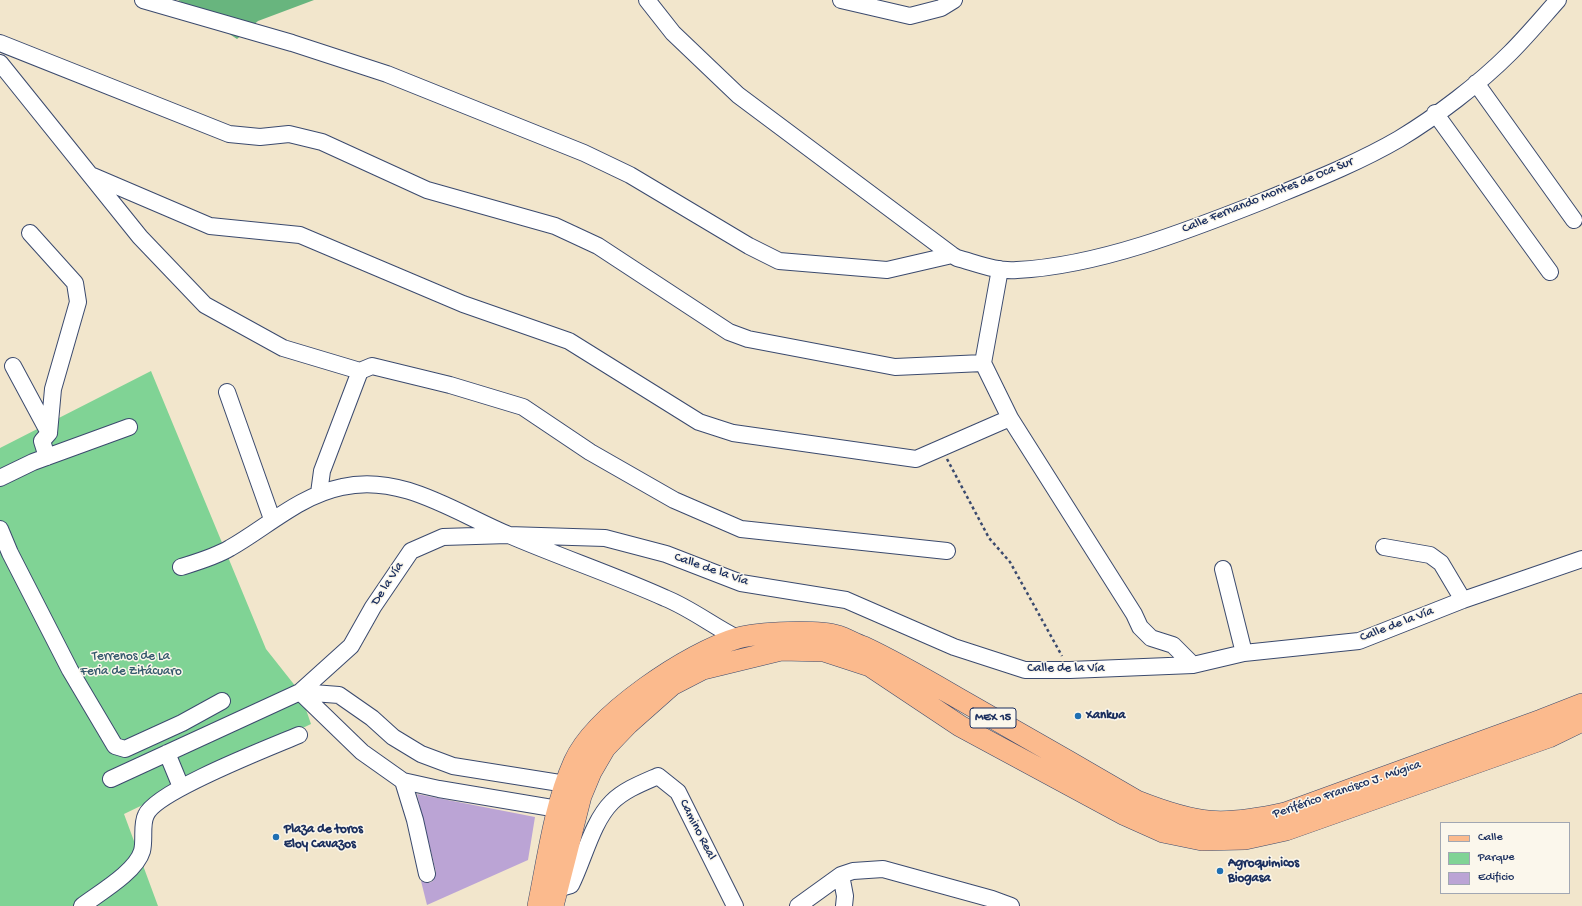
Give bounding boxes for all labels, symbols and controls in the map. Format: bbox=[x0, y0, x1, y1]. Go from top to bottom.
street label: Calle Fernando Montes de Oca Sur bbox=[1180, 154, 1356, 238]
street label: Calle de la Vía bbox=[672, 550, 750, 590]
street label: De la Vía bbox=[368, 559, 408, 609]
street label: Calle de la Vía bbox=[1358, 604, 1436, 646]
park label: Terrenos de La Feria de Zitácuaro bbox=[80, 649, 182, 680]
street label: Calle de la Vía bbox=[1027, 661, 1105, 677]
road number: MEX 15 bbox=[970, 708, 1016, 728]
place label: Xankua bbox=[1086, 708, 1125, 724]
marker: Xankua bbox=[1073, 711, 1083, 721]
street label: Periférico Francisco J. Múgica bbox=[1271, 757, 1423, 823]
street label: Camino Real bbox=[675, 797, 719, 863]
place label: Plaza de toros Eloy Cavazos bbox=[284, 822, 363, 853]
legend bbox=[1440, 822, 1570, 894]
text: Calle bbox=[1478, 831, 1503, 845]
marker: Plaza de toros Eloy Cavazos bbox=[271, 832, 281, 842]
text: Parque bbox=[1478, 851, 1515, 865]
place label: Agroquimicos Biogasa bbox=[1228, 856, 1299, 887]
marker: Agroquimicos Biogasa bbox=[1215, 866, 1225, 876]
text: Edificio bbox=[1478, 871, 1514, 885]

